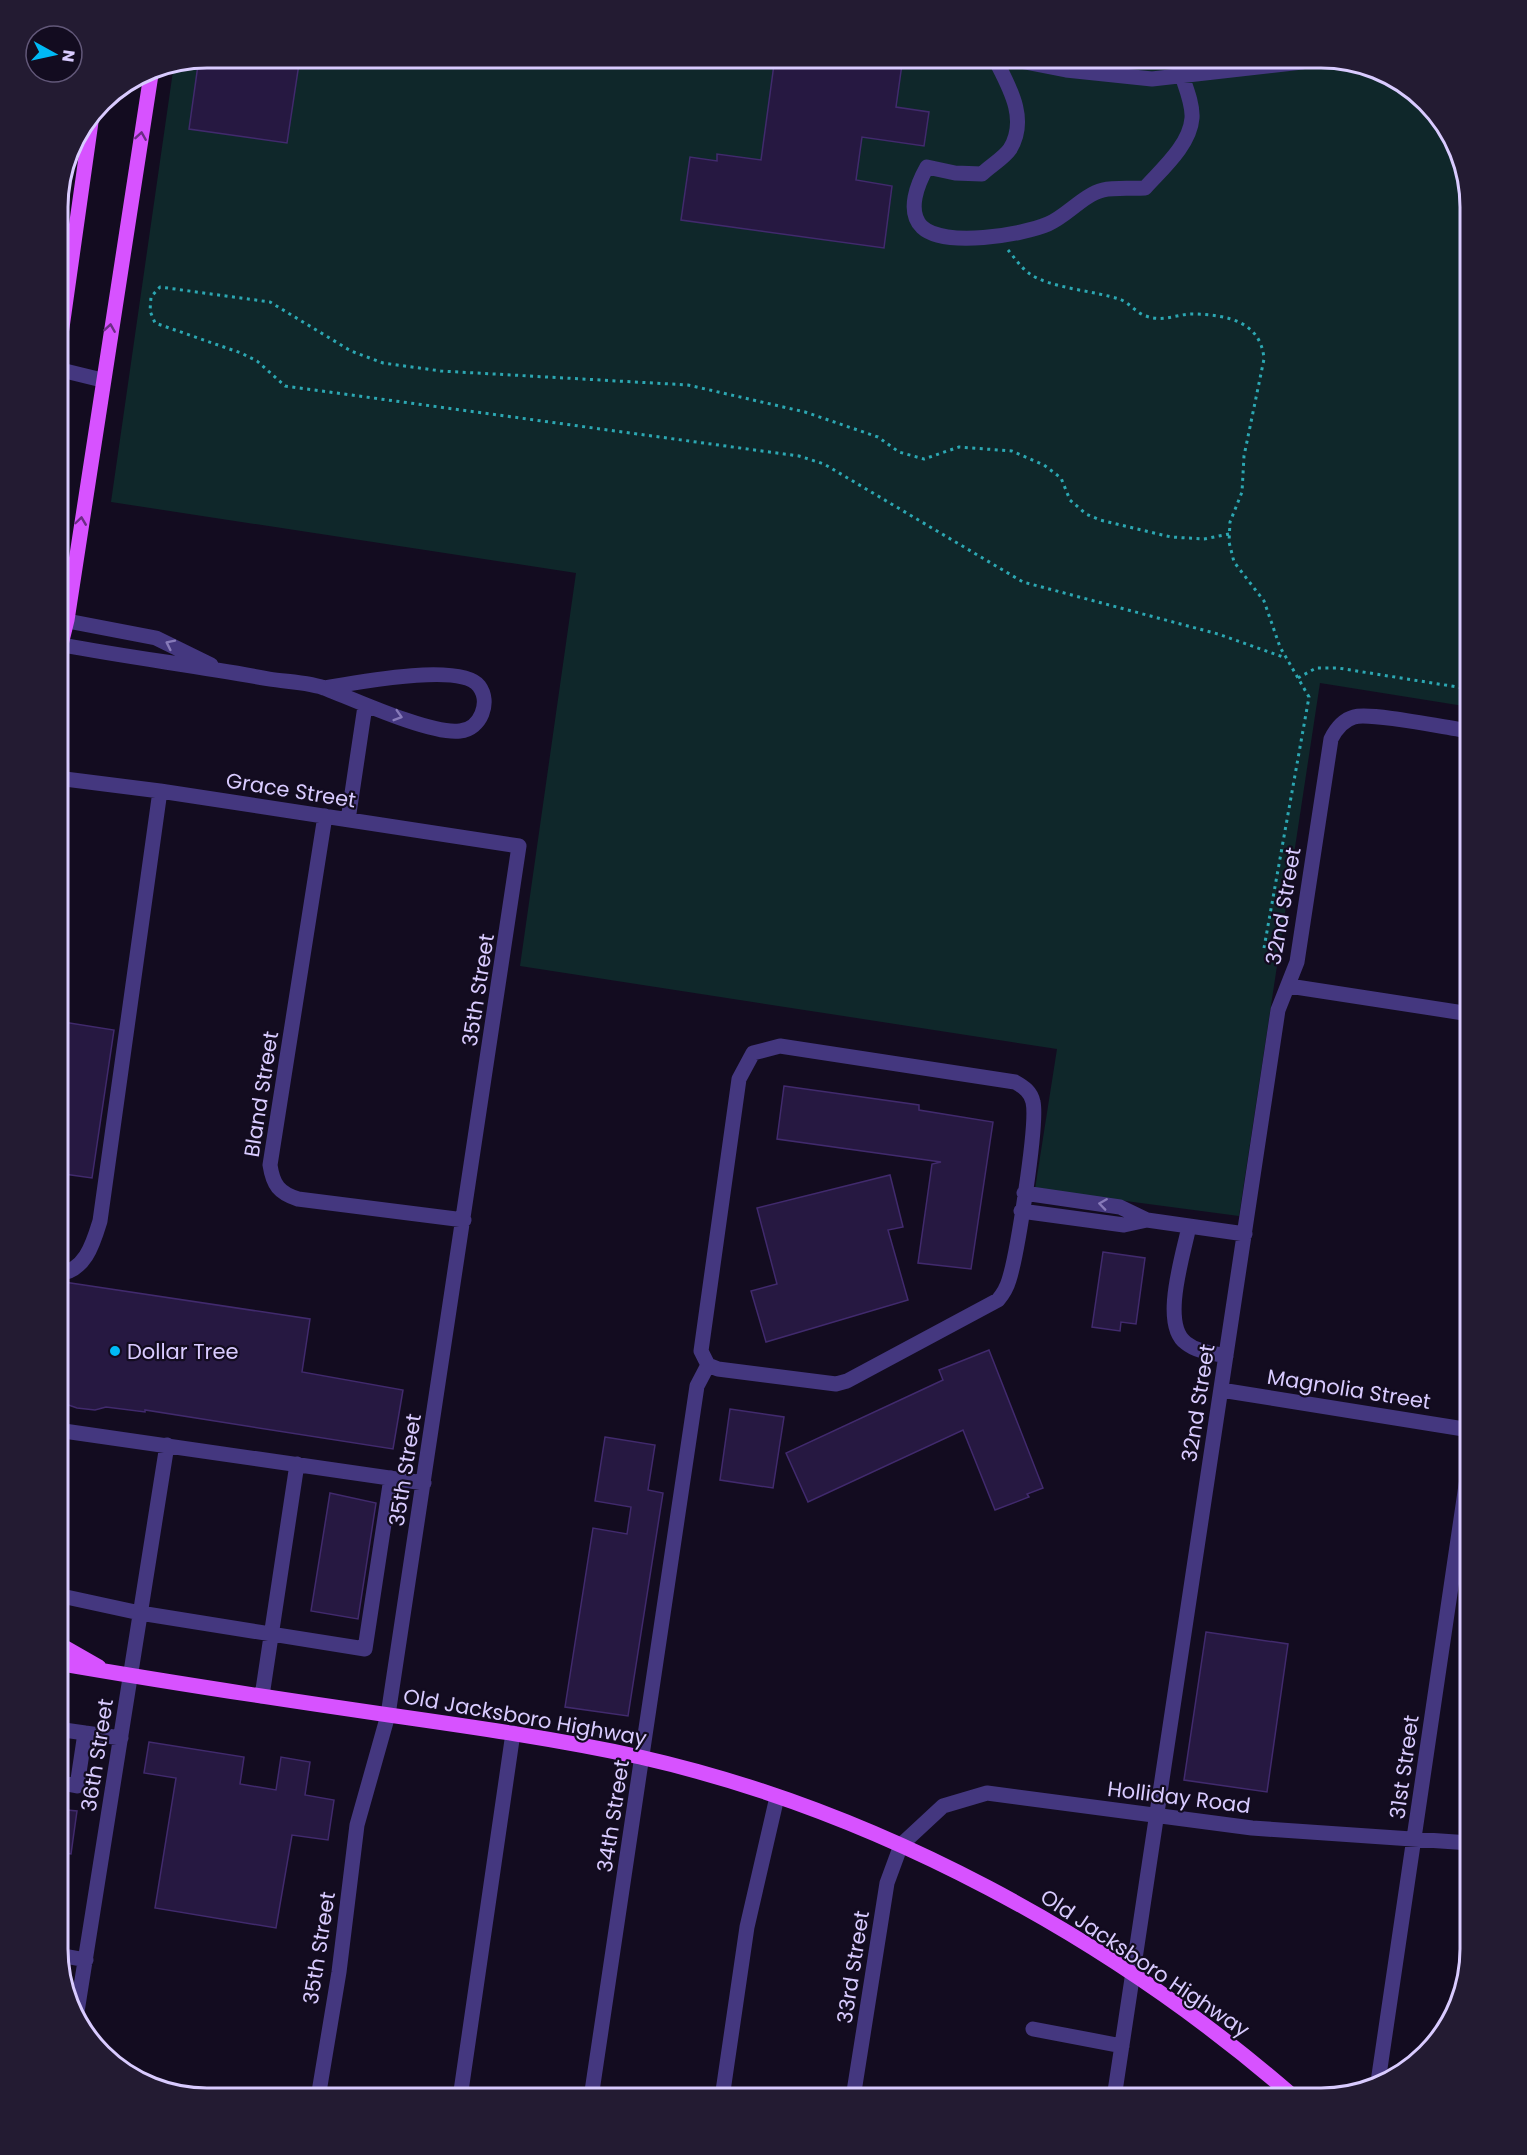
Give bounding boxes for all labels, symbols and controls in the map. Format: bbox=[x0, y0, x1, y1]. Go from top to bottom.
north arrow bbox=[24, 24, 84, 84]
text: N bbox=[56, 48, 81, 64]
one-way arrow bbox=[134, 131, 147, 141]
one-way arrow bbox=[103, 324, 116, 334]
one-way arrow bbox=[75, 516, 87, 526]
one-way arrow bbox=[165, 640, 176, 652]
one-way arrow bbox=[392, 709, 403, 721]
street label: Grace Street bbox=[224, 765, 358, 815]
street label: 32nd Street bbox=[1258, 845, 1308, 967]
street label: 35th Street bbox=[455, 932, 501, 1048]
street label: Bland Street bbox=[237, 1029, 285, 1159]
one-way arrow bbox=[1099, 1199, 1108, 1211]
place label: Dollar Tree bbox=[127, 1337, 239, 1366]
street label: 32nd Street bbox=[1174, 1342, 1222, 1464]
marker: Dollar Tree bbox=[108, 1344, 122, 1358]
street label: Magnolia Street bbox=[1265, 1362, 1433, 1416]
street label: 35th Street bbox=[382, 1412, 428, 1528]
street label: Old Jacksboro Highway bbox=[401, 1681, 649, 1753]
street label: 36th Street bbox=[74, 1696, 120, 1814]
street label: 31st Street bbox=[1382, 1713, 1426, 1821]
street label: 34th Street bbox=[590, 1758, 636, 1874]
street label: Holliday Road bbox=[1106, 1774, 1252, 1820]
street label: Old Jacksboro Highway bbox=[1035, 1882, 1255, 2044]
street label: 35th Street bbox=[296, 1890, 342, 2006]
street label: 33rd Street bbox=[830, 1908, 876, 2026]

